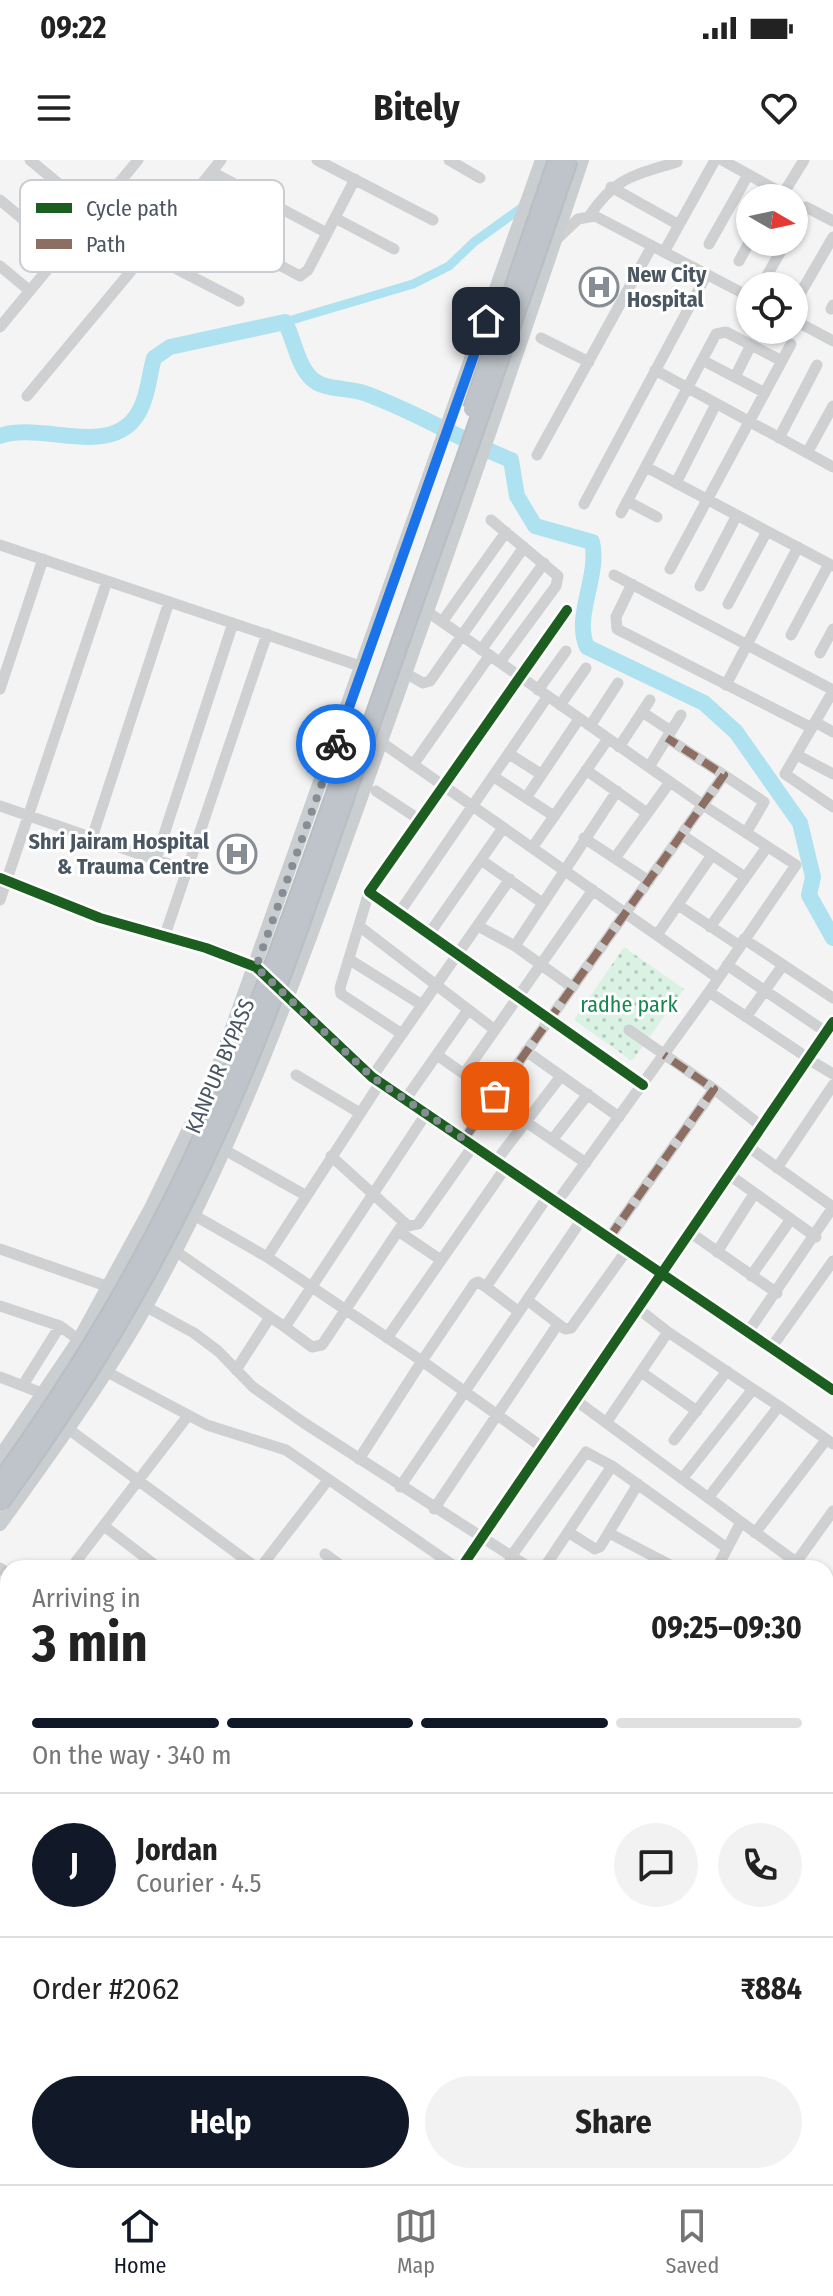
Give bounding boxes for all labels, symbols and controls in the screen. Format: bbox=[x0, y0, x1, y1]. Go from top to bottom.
text: 09:22 bbox=[40, 10, 106, 46]
icon: menu bbox=[32, 86, 76, 130]
text: Bitely bbox=[373, 86, 460, 130]
icon: heart bbox=[757, 86, 801, 130]
legend bbox=[20, 180, 284, 272]
north arrow bbox=[736, 184, 808, 256]
map controls bbox=[736, 184, 808, 344]
text: Cycle path bbox=[86, 195, 178, 222]
text: Path bbox=[86, 231, 126, 258]
place label: New City Hospital bbox=[627, 261, 707, 313]
hospital icon: New City Hospital bbox=[578, 266, 620, 308]
button: locate bbox=[736, 272, 808, 344]
pin bbox=[452, 287, 520, 355]
icon: home bbox=[464, 299, 508, 343]
courier bbox=[296, 704, 376, 784]
icon: bike bbox=[314, 722, 358, 766]
place label: Shri Jairam Hospital & Trauma Centre bbox=[28, 828, 210, 880]
hospital icon: Shri Jairam Hospital & Trauma Centre bbox=[216, 833, 258, 875]
park label: radhe park bbox=[580, 991, 678, 1018]
street label: KANPUR BYPASS bbox=[179, 994, 261, 1138]
pin bbox=[461, 1062, 529, 1130]
icon: bag bbox=[473, 1074, 517, 1118]
text: Arriving in bbox=[32, 1583, 141, 1614]
text: 09:25–09:30 bbox=[651, 1610, 802, 1646]
text: 3 min bbox=[32, 1612, 148, 1675]
text: On the way · 340 m bbox=[32, 1740, 232, 1771]
button: chat bbox=[614, 1823, 698, 1907]
button: phone bbox=[718, 1823, 802, 1907]
text: Jordan bbox=[136, 1832, 218, 1868]
text: J bbox=[70, 1847, 78, 1883]
text: Courier · 4.5 bbox=[136, 1868, 262, 1899]
text: Order #2062 bbox=[32, 1971, 180, 2007]
text: ₹884 bbox=[741, 1971, 802, 2007]
button: Help bbox=[32, 2076, 409, 2168]
button: Share bbox=[425, 2076, 802, 2168]
tab: Home bbox=[114, 2204, 166, 2279]
tab: Map bbox=[394, 2204, 438, 2279]
tab: Saved bbox=[665, 2204, 719, 2279]

